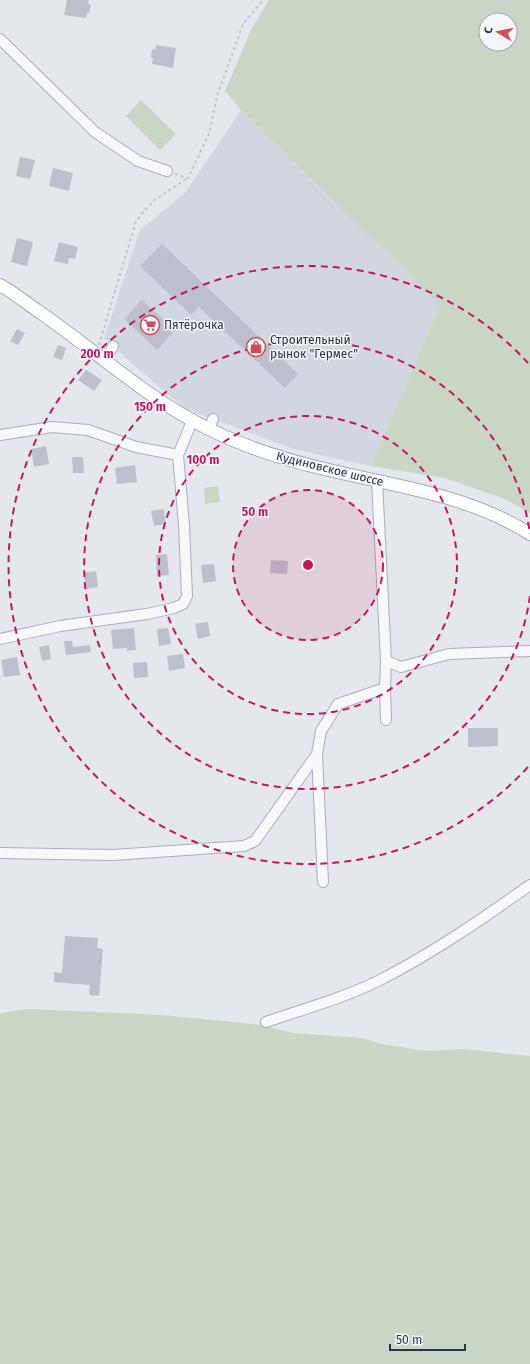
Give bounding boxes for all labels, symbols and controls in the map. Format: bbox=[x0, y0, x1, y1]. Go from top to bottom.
north arrow bbox=[478, 12, 518, 52]
text: С bbox=[482, 25, 496, 35]
supermarket icon: Пятёрочка bbox=[139, 314, 161, 336]
place label: Пятёрочка bbox=[164, 318, 224, 332]
place label: Строительный рынок "Гермес" bbox=[270, 333, 358, 361]
shop icon: Строительный рынок "Гермес" bbox=[245, 336, 267, 358]
text: 200 m bbox=[80, 347, 114, 361]
text: 150 m bbox=[134, 400, 166, 414]
street label: Кудиновское шоссе bbox=[275, 449, 385, 489]
text: 100 m bbox=[187, 453, 219, 467]
text: 50 m bbox=[242, 505, 268, 519]
centre of rings bbox=[301, 558, 315, 572]
scale bar bbox=[390, 1326, 465, 1352]
text: 50 m bbox=[396, 1333, 422, 1347]

